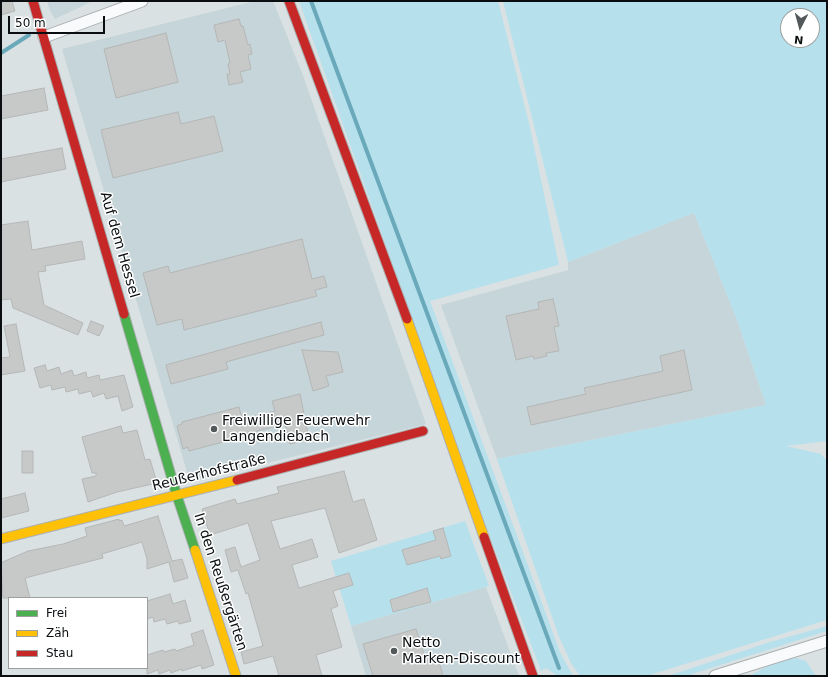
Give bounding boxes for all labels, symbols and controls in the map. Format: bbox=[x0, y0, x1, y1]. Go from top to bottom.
scale bar bbox=[10, 8, 107, 34]
north arrow bbox=[780, 8, 820, 48]
text: 50 m bbox=[15, 16, 46, 30]
text: N bbox=[794, 32, 804, 46]
street label: Auf dem Hessel bbox=[96, 190, 142, 300]
place label: Freiwillige Feuerwehr Langendiebach bbox=[222, 413, 370, 446]
marker: Freiwillige Feuerwehr Langendiebach bbox=[209, 424, 219, 434]
street label: Reußerhofstraße bbox=[150, 451, 268, 495]
street label: In den Reußergärten bbox=[190, 511, 250, 653]
legend bbox=[8, 597, 148, 669]
text: Frei bbox=[46, 606, 67, 620]
text: Zäh bbox=[46, 626, 69, 640]
place label: Netto Marken-Discount bbox=[402, 635, 520, 668]
text: Stau bbox=[46, 646, 73, 660]
marker: Netto Marken-Discount bbox=[389, 646, 399, 656]

